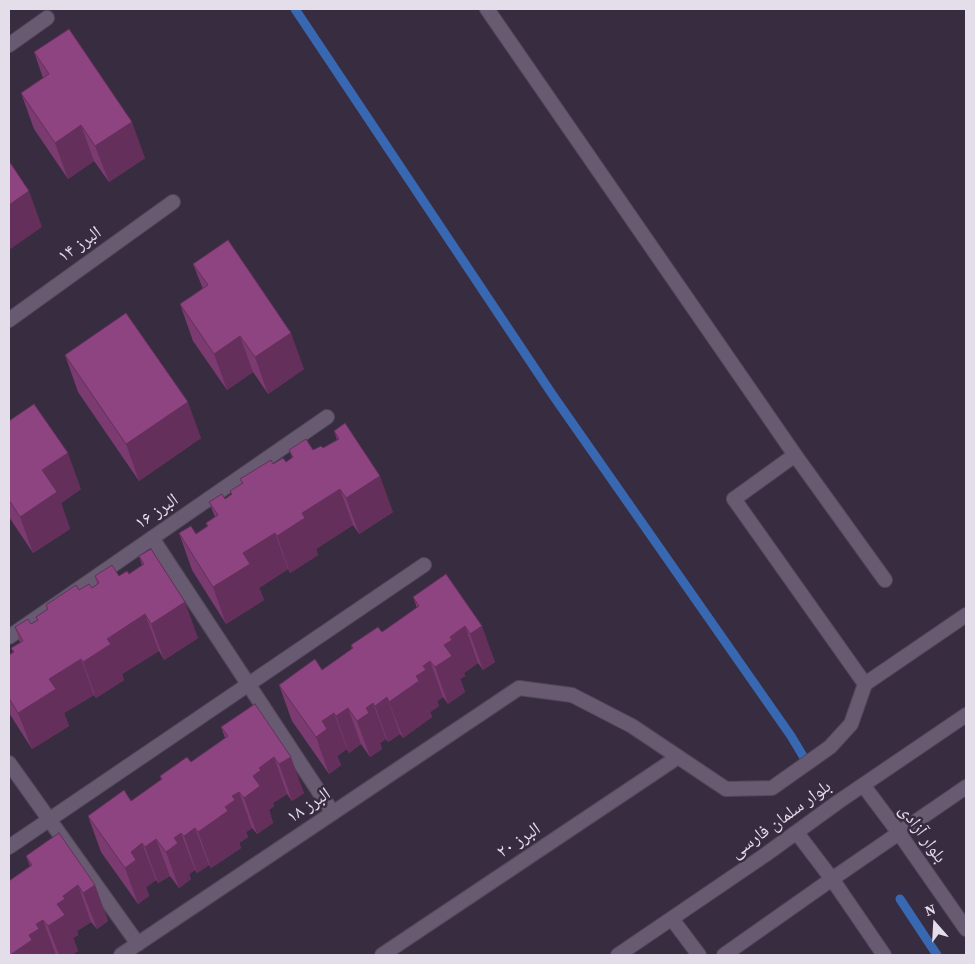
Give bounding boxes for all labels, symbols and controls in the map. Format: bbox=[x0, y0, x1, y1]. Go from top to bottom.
street label: البرز ۱۴ bbox=[54, 222, 106, 268]
street label: البرز ۱۶ bbox=[131, 489, 183, 535]
street label: بلوار سلمان فارسی bbox=[726, 776, 836, 864]
street label: البرز ۱۸ bbox=[283, 784, 335, 828]
street label: بلوار آزادی bbox=[893, 800, 951, 868]
street label: البرز ۲۰ bbox=[493, 819, 545, 863]
north arrow bbox=[910, 899, 960, 949]
text: N bbox=[922, 899, 938, 921]

